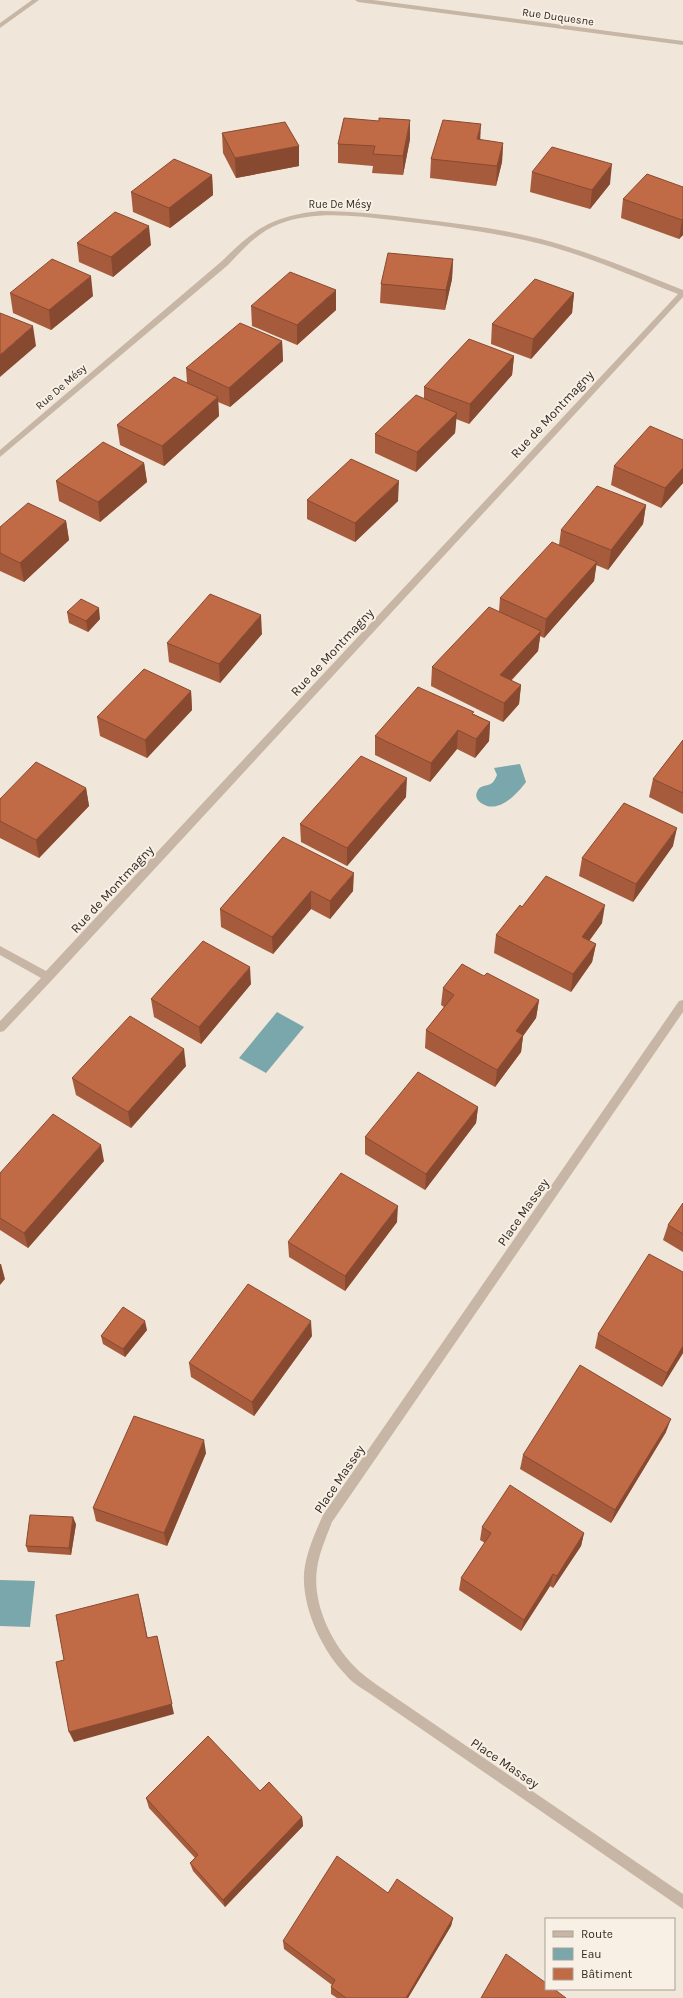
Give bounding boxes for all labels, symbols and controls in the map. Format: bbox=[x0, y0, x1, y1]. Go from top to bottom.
street label: Rue Duquesne bbox=[521, 6, 595, 29]
street label: Rue De Mésy bbox=[309, 198, 371, 211]
street label: Rue De Mésy bbox=[33, 361, 89, 413]
street label: Rue de Montmagny bbox=[507, 367, 597, 461]
street label: Rue de Montmagny bbox=[287, 605, 377, 699]
street label: Rue de Montmagny bbox=[67, 842, 157, 936]
street label: Place Massey bbox=[494, 1175, 552, 1249]
street label: Place Massey bbox=[311, 1442, 367, 1516]
street label: Place Massey bbox=[468, 1735, 542, 1791]
legend bbox=[545, 1918, 675, 1990]
text: Route bbox=[581, 1927, 613, 1941]
text: Eau bbox=[581, 1947, 602, 1961]
text: Bâtiment bbox=[581, 1967, 633, 1981]

